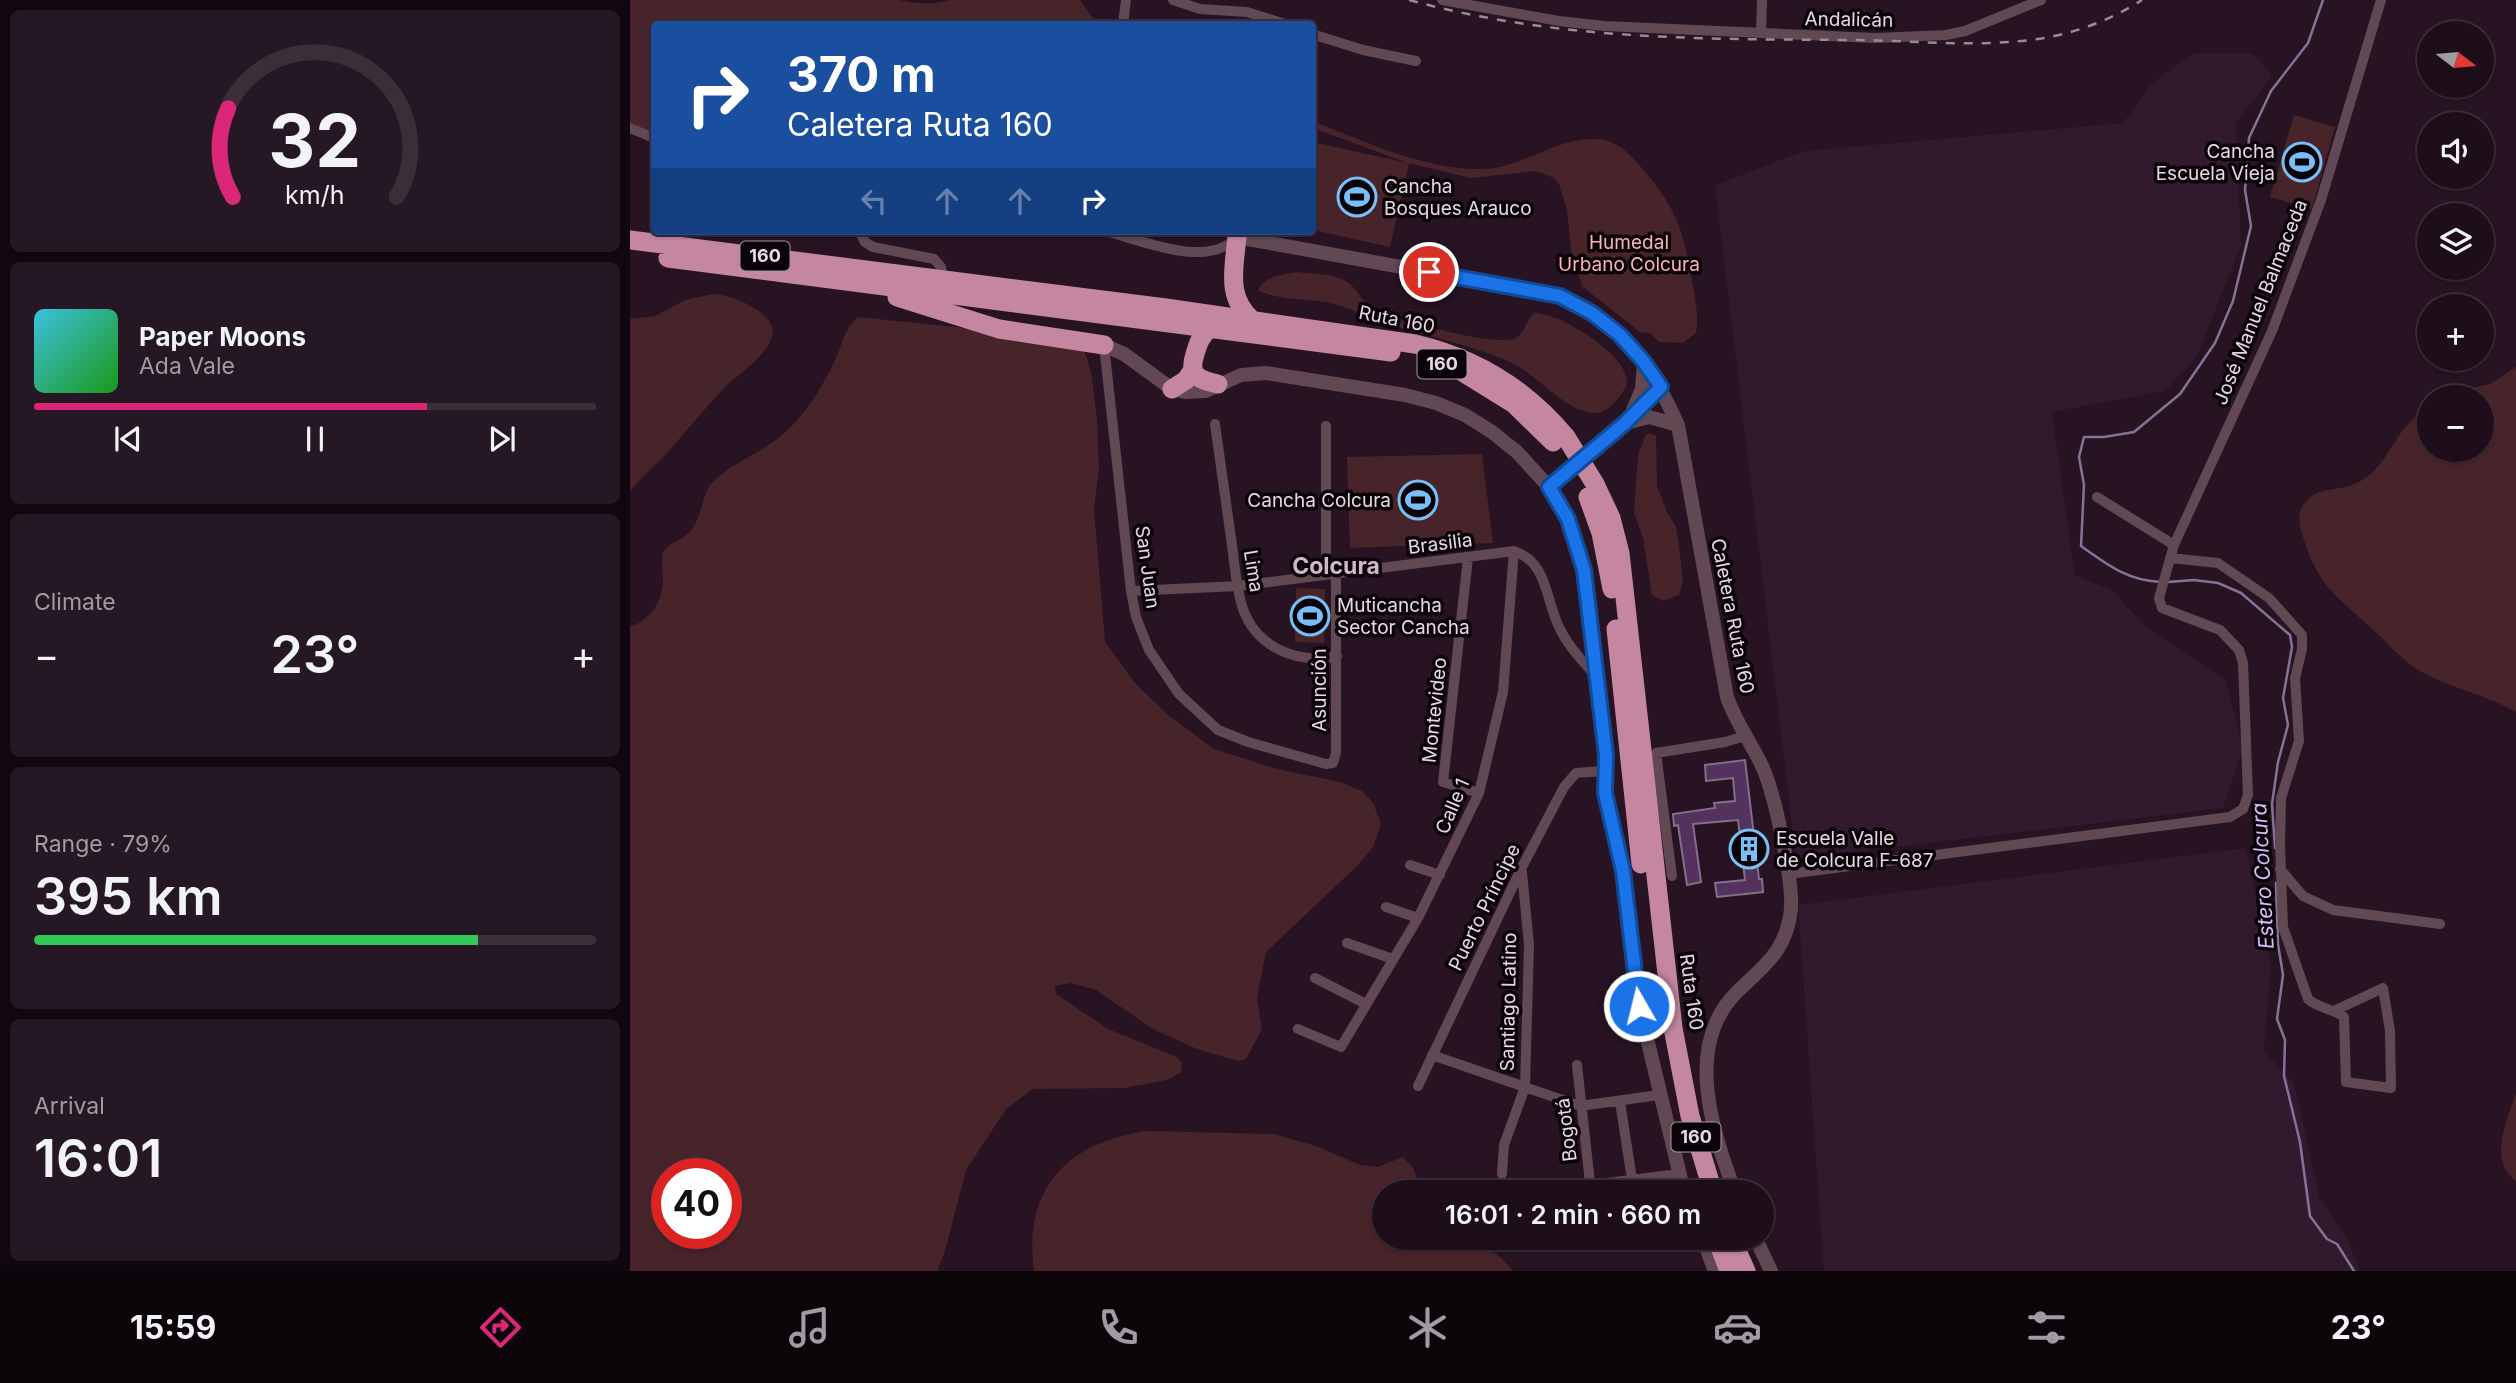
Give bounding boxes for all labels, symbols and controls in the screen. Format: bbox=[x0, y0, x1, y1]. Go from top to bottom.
street label: Andalicán bbox=[1804, 7, 1894, 32]
north arrow bbox=[2417, 21, 2494, 98]
map controls bbox=[2417, 21, 2494, 462]
text: 370 m bbox=[787, 45, 936, 104]
icon: right bbox=[672, 49, 763, 140]
text: 32 bbox=[269, 96, 361, 185]
text: Caletera Ruta 160 bbox=[787, 105, 1053, 144]
button: sound bbox=[2417, 112, 2494, 189]
place label: Cancha Escuela Vieja bbox=[2156, 140, 2275, 185]
sports icon: Cancha Escuela Vieja bbox=[2281, 141, 2323, 183]
place label: Cancha Bosques Arauco bbox=[1384, 175, 1532, 220]
sports icon: Cancha Bosques Arauco bbox=[1336, 176, 1378, 218]
text: km/h bbox=[285, 180, 345, 210]
icon: left bbox=[855, 182, 893, 220]
icon: ahead bbox=[928, 182, 966, 220]
icon: ahead bbox=[1001, 182, 1039, 220]
icon: right bbox=[1074, 182, 1112, 220]
street label: José Manuel Balmaceda bbox=[2209, 196, 2312, 408]
button: layers bbox=[2417, 203, 2494, 280]
park label: Humedal Urbano Colcura bbox=[1558, 231, 1700, 276]
road number: 160 bbox=[740, 242, 790, 270]
pin bbox=[1399, 242, 1459, 302]
icon: arrive bbox=[1410, 253, 1448, 291]
button: + bbox=[2417, 294, 2494, 371]
street label: Ruta 160 bbox=[1357, 301, 1437, 338]
text: Paper Moons bbox=[139, 321, 306, 352]
road number: 160 bbox=[1418, 350, 1466, 378]
text: Ada Vale bbox=[139, 352, 235, 380]
button: − bbox=[2417, 385, 2494, 462]
icon: previous bbox=[109, 420, 147, 458]
icon: pause bbox=[296, 420, 334, 458]
icon: next bbox=[483, 420, 521, 458]
sports icon: Cancha Colcura bbox=[1397, 479, 1439, 521]
place label: Cancha Colcura bbox=[1247, 489, 1391, 512]
street label: San Juan bbox=[1130, 524, 1165, 610]
street label: Brasilia bbox=[1407, 528, 1474, 559]
street label: Caletera Ruta 160 bbox=[1706, 536, 1759, 696]
street label: Lima bbox=[1239, 548, 1268, 594]
district label: Colcura bbox=[1292, 552, 1380, 580]
text: Climate bbox=[34, 588, 116, 616]
place label: Muticancha Sector Cancha bbox=[1337, 594, 1470, 639]
sports icon: Muticancha Sector Cancha bbox=[1289, 595, 1331, 637]
text: 23° bbox=[271, 623, 359, 686]
text: − bbox=[34, 632, 59, 678]
text: + bbox=[571, 632, 596, 678]
street label: Asunción bbox=[1308, 648, 1331, 732]
street label: Montevideo bbox=[1418, 656, 1451, 764]
street label: Calle 1 bbox=[1431, 775, 1474, 837]
water label: Estero Colcura bbox=[2246, 802, 2279, 950]
place label: Escuela Valle de Colcura F-687 bbox=[1776, 827, 1933, 872]
building icon: Escuela Valle de Colcura F-687 bbox=[1728, 828, 1770, 870]
text: Range · 79% bbox=[34, 830, 172, 858]
street label: Puerto Príncipe bbox=[1444, 840, 1525, 974]
text: 395 km bbox=[34, 865, 223, 928]
street label: Santiago Latino bbox=[1496, 932, 1521, 1072]
street label: Ruta 160 bbox=[1675, 952, 1708, 1032]
position arrow bbox=[1602, 969, 1676, 1043]
text: Arrival bbox=[34, 1092, 105, 1120]
street label: Bogotá bbox=[1551, 1097, 1582, 1163]
road number: 160 bbox=[1672, 1122, 1720, 1152]
text: 16:01 bbox=[34, 1127, 162, 1190]
speed limit sign: 40 bbox=[651, 1158, 742, 1249]
text: 16:01 · 2 min · 660 m bbox=[1445, 1199, 1701, 1230]
icon: directions bbox=[476, 1303, 525, 1352]
icon: music bbox=[785, 1303, 834, 1352]
icon: phone bbox=[1094, 1303, 1143, 1352]
icon: climate bbox=[1403, 1303, 1452, 1352]
icon: car bbox=[1713, 1303, 1762, 1352]
icon: filters bbox=[2022, 1303, 2071, 1352]
text: 15:59 bbox=[130, 1308, 216, 1347]
text: 23° bbox=[2331, 1308, 2386, 1347]

